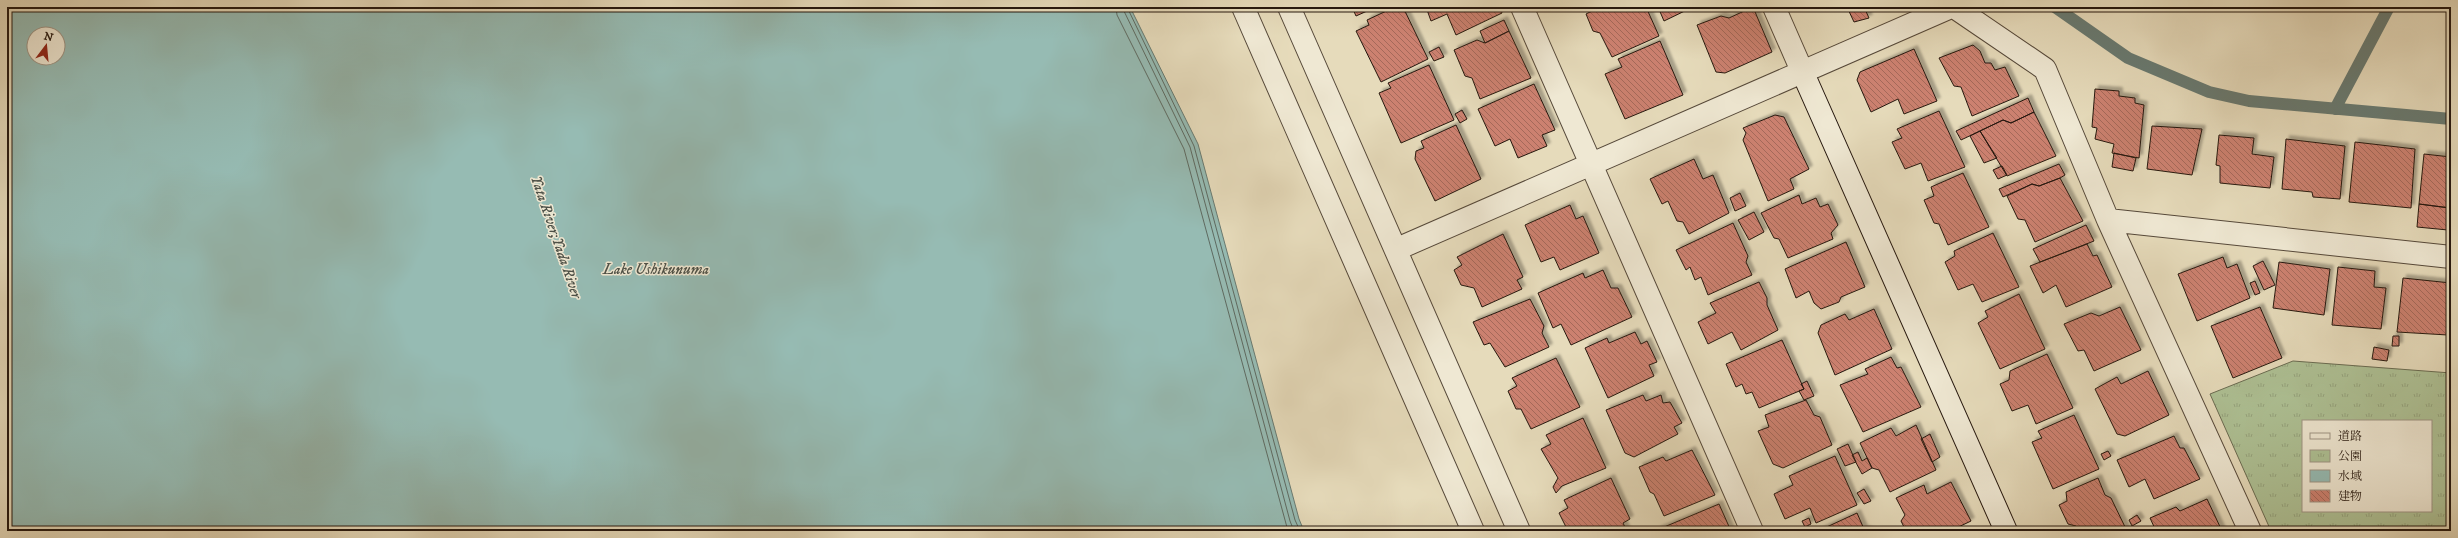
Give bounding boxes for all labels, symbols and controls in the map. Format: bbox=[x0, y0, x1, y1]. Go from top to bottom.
north arrow bbox=[26, 26, 66, 66]
text: N bbox=[42, 29, 55, 45]
water label: Yata River;Yada River bbox=[526, 173, 587, 303]
water label: Lake Ushikunuma bbox=[602, 260, 709, 279]
legend bbox=[2302, 420, 2432, 512]
text: 道路 bbox=[2338, 429, 2362, 444]
text: 公園 bbox=[2338, 449, 2362, 464]
text: 水域 bbox=[2338, 469, 2362, 484]
text: 建物 bbox=[2338, 489, 2362, 504]

